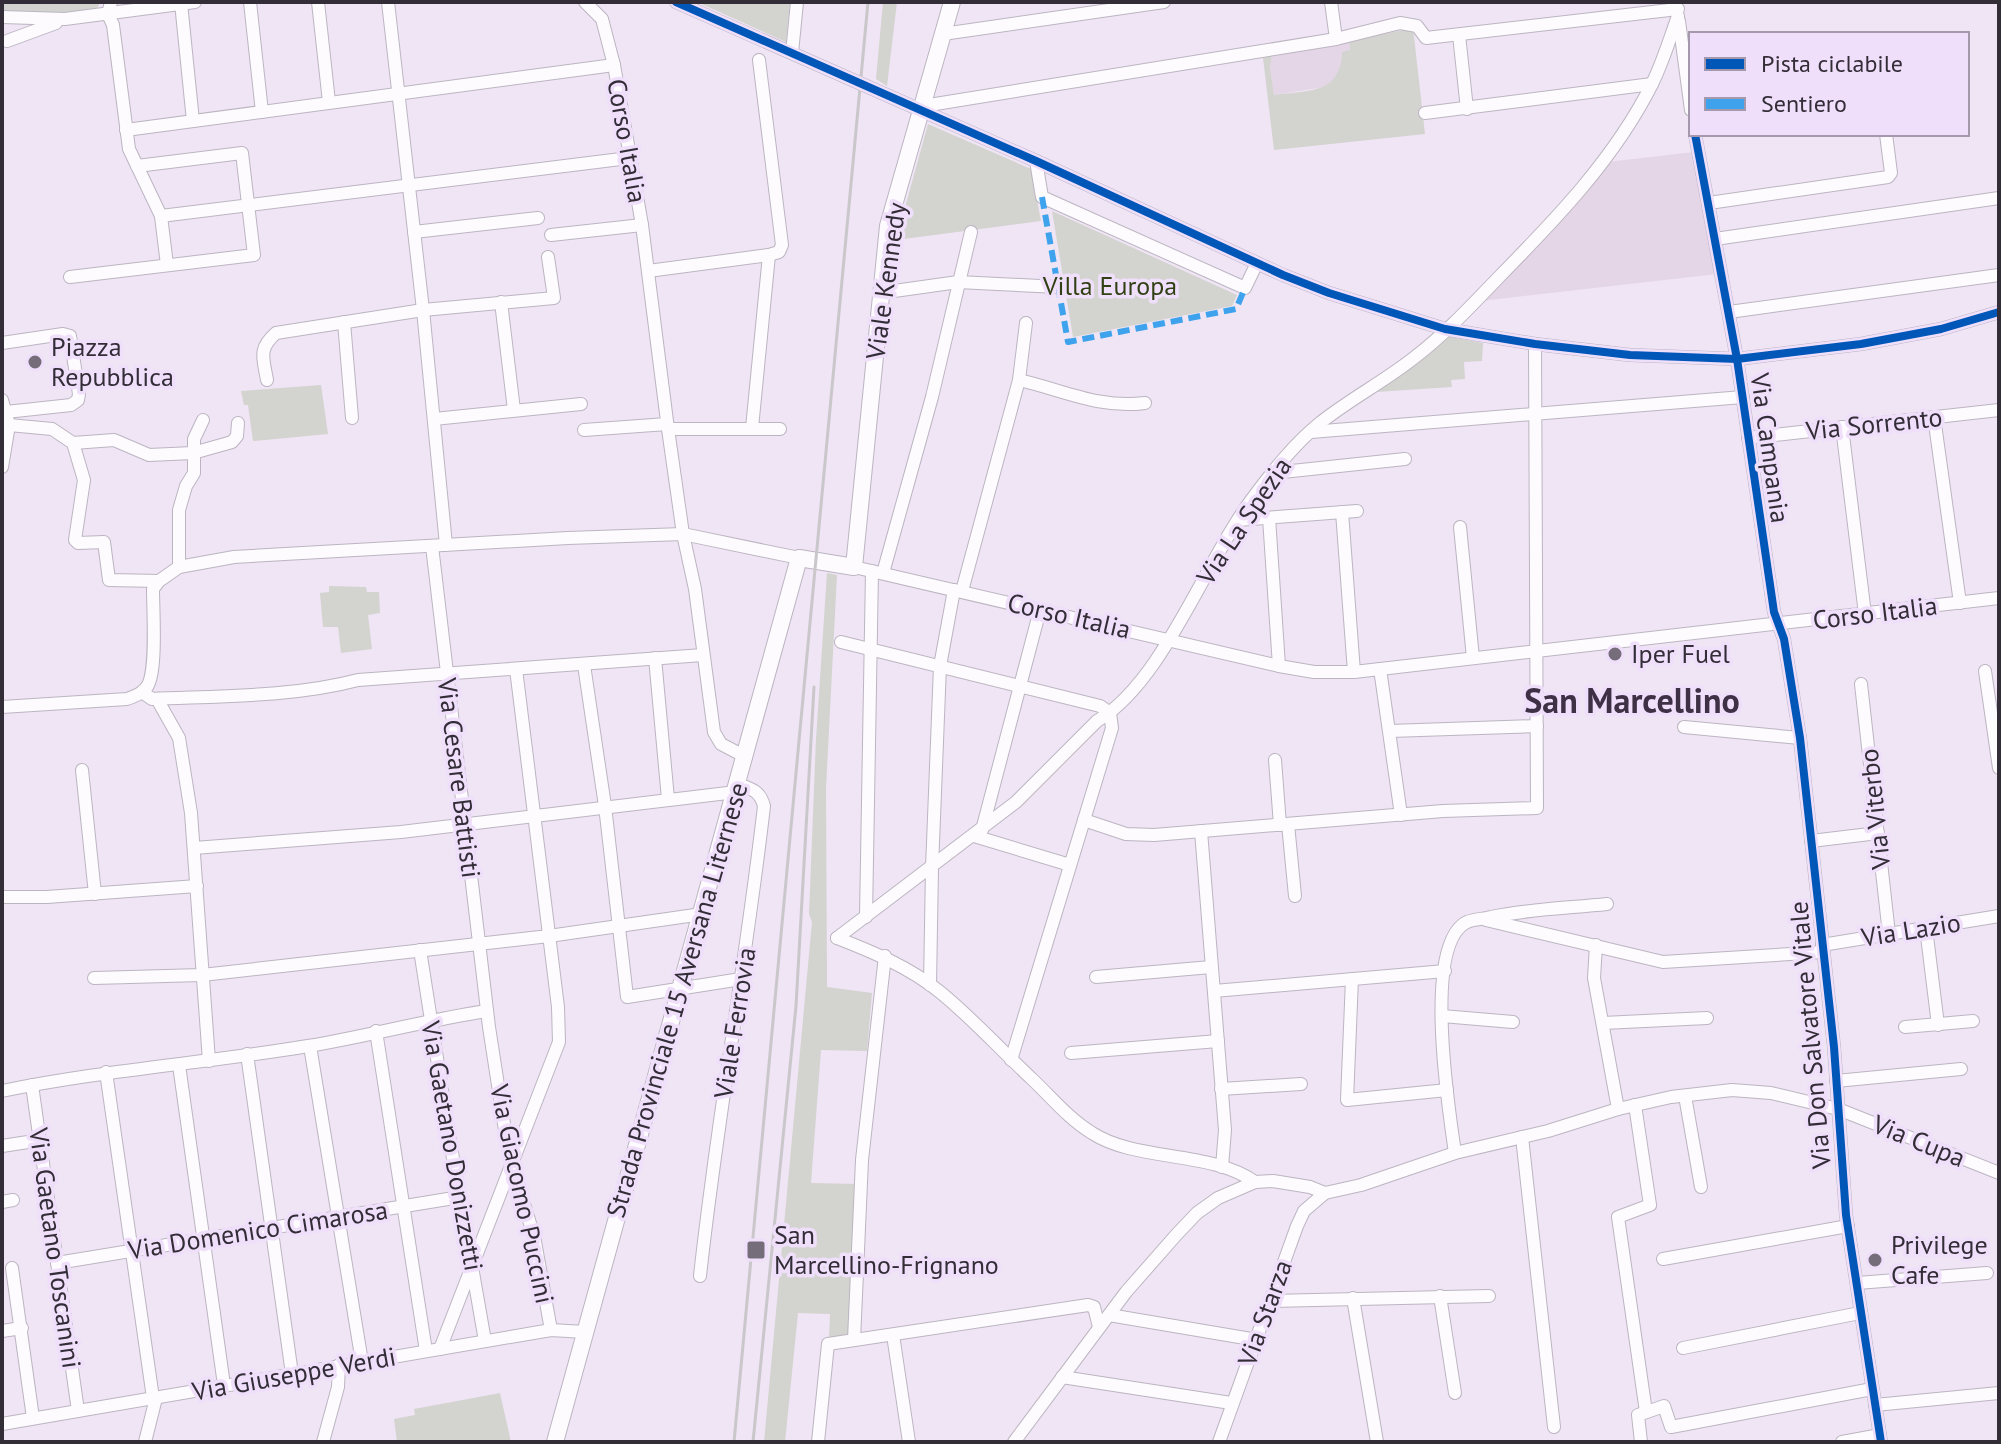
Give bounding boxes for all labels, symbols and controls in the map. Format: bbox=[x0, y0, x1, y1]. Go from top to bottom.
legend bbox=[1689, 32, 1969, 136]
text: Pista ciclabile bbox=[1761, 48, 1903, 79]
street label: Corso Italia bbox=[600, 76, 655, 205]
text: Sentiero bbox=[1761, 88, 1847, 119]
street label: Viale Kennedy bbox=[858, 200, 913, 362]
park label: Villa Europa bbox=[1042, 269, 1177, 302]
place label: Piazza Repubblica bbox=[51, 330, 174, 393]
marker: Piazza Repubblica bbox=[26, 353, 44, 371]
street label: Via Campania bbox=[1744, 370, 1797, 525]
street label: Via Sorrento bbox=[1803, 400, 1944, 447]
street label: Via La Spezia bbox=[1188, 451, 1298, 592]
street label: Corso Italia bbox=[1004, 585, 1134, 646]
street label: Corso Italia bbox=[1811, 588, 1939, 637]
place label: Iper Fuel bbox=[1631, 637, 1730, 670]
marker: Iper Fuel bbox=[1606, 645, 1624, 663]
street label: Via Cesare Battisti bbox=[431, 675, 488, 880]
district label: San Marcellino bbox=[1524, 678, 1740, 722]
street label: Via Viterbo bbox=[1852, 747, 1897, 872]
street label: Strada Provinciale 15 Aversana Liternese bbox=[599, 779, 755, 1221]
street label: Via Don Salvatore Vitale bbox=[1781, 900, 1838, 1171]
street label: Via Lazio bbox=[1858, 905, 1963, 954]
street label: Viale Ferrovia bbox=[706, 945, 763, 1102]
street label: Via Gaetano Donizzetti bbox=[414, 1017, 491, 1273]
street label: Via Giacomo Puccini bbox=[483, 1080, 562, 1306]
street label: Via Cupa bbox=[1867, 1107, 1970, 1174]
street label: Via Gaetano Toscanini bbox=[22, 1125, 89, 1370]
street label: Via Domenico Cimarosa bbox=[125, 1193, 390, 1266]
place label: San Marcellino-Frignano bbox=[774, 1218, 999, 1281]
place label: Privilege Cafe bbox=[1891, 1228, 1988, 1291]
marker: San Marcellino-Frignano bbox=[745, 1239, 767, 1261]
marker: Privilege Cafe bbox=[1866, 1251, 1884, 1269]
street label: Via Starza bbox=[1230, 1255, 1299, 1371]
street label: Via Giuseppe Verdi bbox=[188, 1339, 398, 1408]

